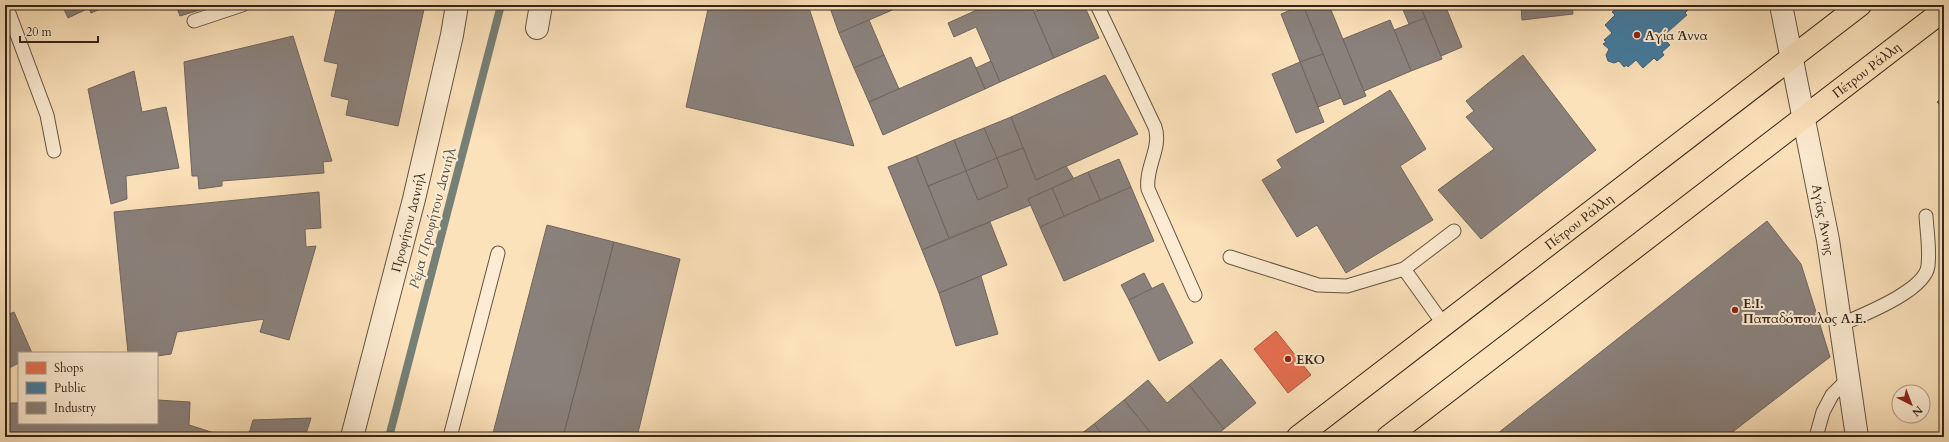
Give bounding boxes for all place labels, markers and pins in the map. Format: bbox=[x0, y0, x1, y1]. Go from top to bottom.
place label: Αγία Άννα bbox=[1645, 27, 1708, 45]
marker: Αγία Άννα bbox=[1632, 30, 1642, 40]
place label: Ε.Ι. Παπαδόπουλος Α.Ε. bbox=[1743, 295, 1867, 328]
marker: Ε.Ι. Παπαδόπουλος Α.Ε. bbox=[1730, 305, 1740, 315]
place label: EKO bbox=[1296, 351, 1325, 369]
marker: EKO bbox=[1283, 354, 1293, 364]

